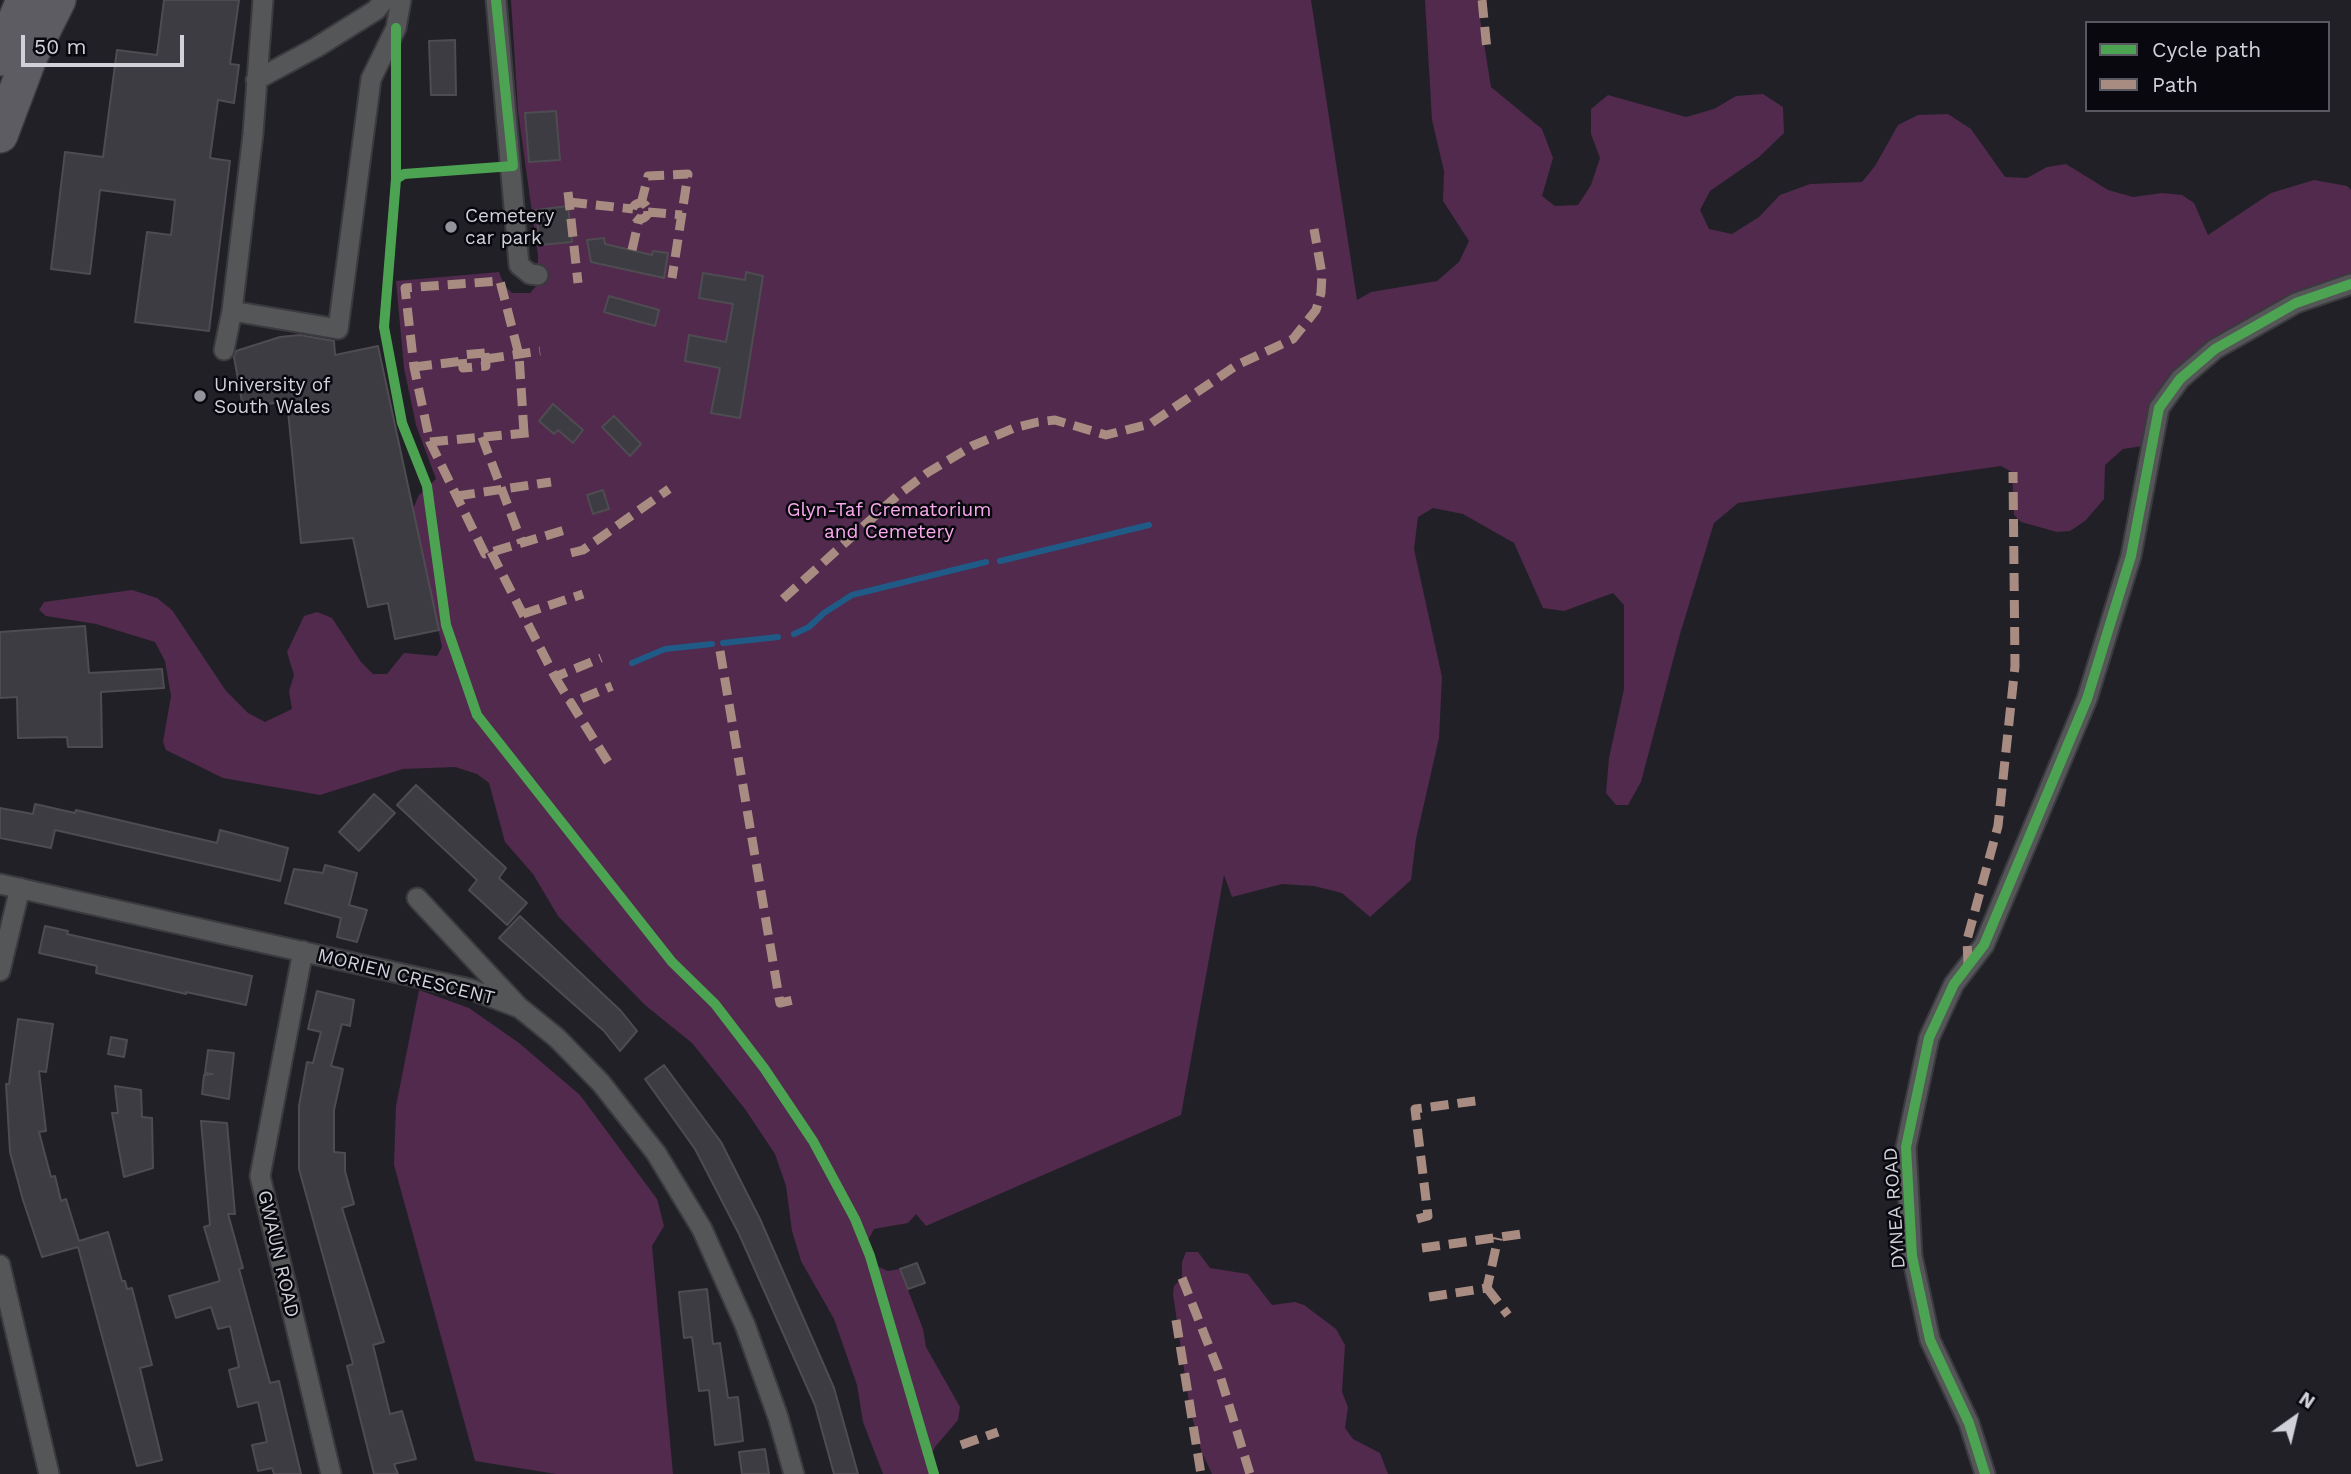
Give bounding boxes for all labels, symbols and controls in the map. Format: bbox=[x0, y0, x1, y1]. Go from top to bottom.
scale bar bbox=[24, 21, 187, 65]
legend bbox=[2085, 21, 2330, 112]
text: 50 m bbox=[34, 34, 86, 59]
text: Cycle path bbox=[2152, 37, 2261, 62]
text: Path bbox=[2152, 72, 2198, 97]
place label: Cemetery car park bbox=[465, 205, 554, 249]
marker: Cemetery car park bbox=[443, 219, 459, 235]
place label: University of South Wales bbox=[214, 374, 331, 418]
marker: University of South Wales bbox=[192, 388, 208, 404]
park label: Glyn-Taf Crematorium and Cemetery bbox=[787, 499, 991, 543]
street label: MORIEN CRESCENT bbox=[315, 944, 497, 1010]
street label: DYNEA ROAD bbox=[1879, 1147, 1911, 1269]
street label: GWAUN ROAD bbox=[252, 1188, 304, 1320]
north arrow bbox=[2260, 1383, 2330, 1453]
text: N bbox=[2295, 1387, 2319, 1414]

